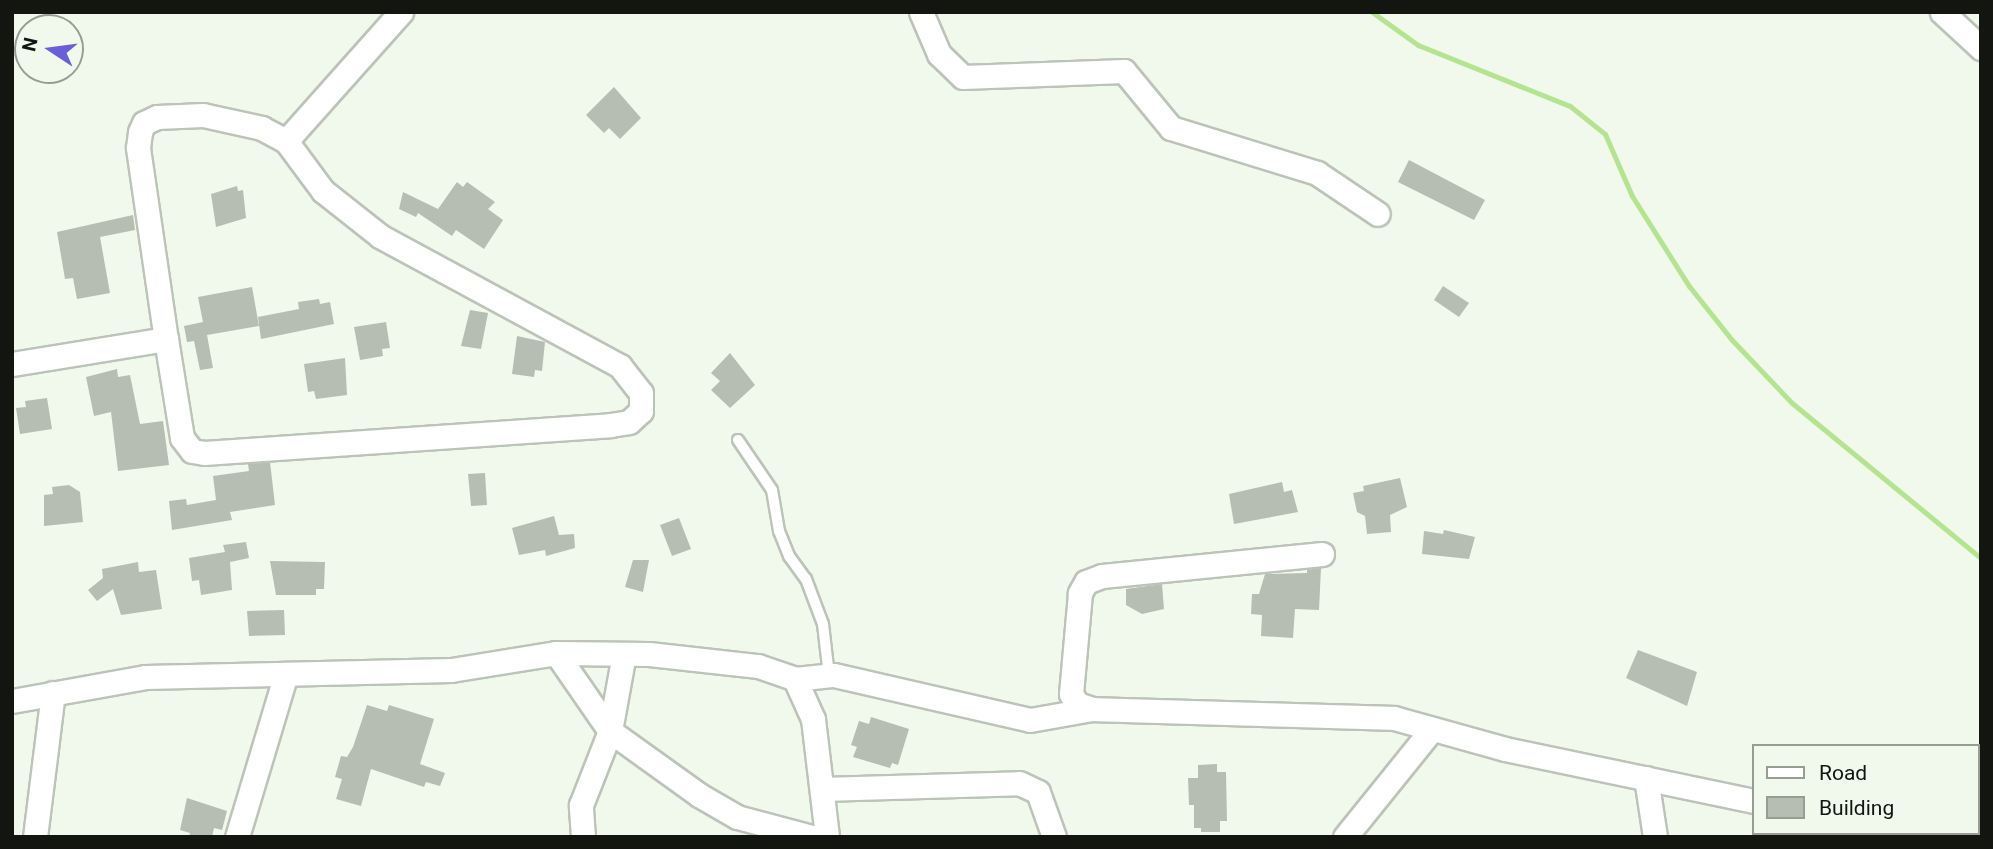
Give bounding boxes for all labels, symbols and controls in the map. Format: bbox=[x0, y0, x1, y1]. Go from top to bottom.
north arrow bbox=[14, 14, 84, 84]
text: N bbox=[17, 35, 43, 54]
legend bbox=[1752, 744, 1979, 835]
text: Road bbox=[1819, 761, 1867, 785]
text: Building bbox=[1819, 796, 1894, 820]

